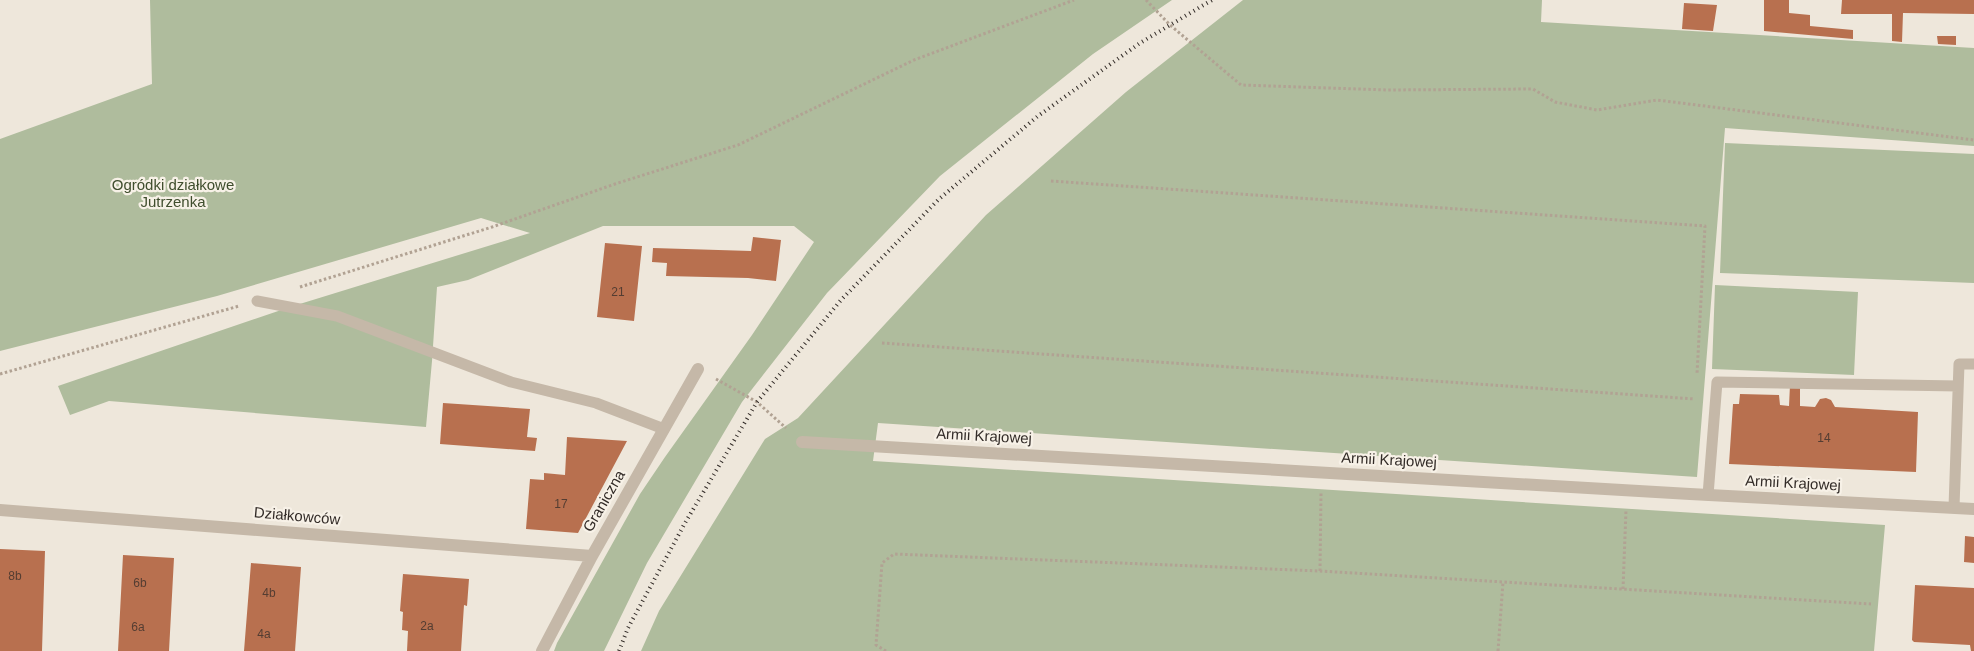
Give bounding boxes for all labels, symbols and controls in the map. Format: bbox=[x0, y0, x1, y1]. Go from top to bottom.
park label: Ogródki działkowe Jutrzenka bbox=[112, 176, 234, 210]
house number: 21 bbox=[611, 285, 625, 299]
street label: Armii Krajowej bbox=[936, 425, 1032, 446]
house number: 14 bbox=[1817, 431, 1831, 445]
street label: Armii Krajowej bbox=[1341, 449, 1437, 470]
street label: Graniczna bbox=[579, 466, 628, 535]
street label: Armii Krajowej bbox=[1745, 472, 1841, 493]
house number: 17 bbox=[554, 497, 568, 511]
street label: Działkowców bbox=[253, 503, 341, 528]
house number: 8b bbox=[8, 569, 22, 583]
house number: 6b bbox=[133, 576, 147, 590]
house number: 4b bbox=[262, 586, 276, 600]
house number: 2a bbox=[420, 619, 434, 633]
house number: 6a bbox=[131, 620, 145, 634]
house number: 4a bbox=[257, 627, 271, 641]

